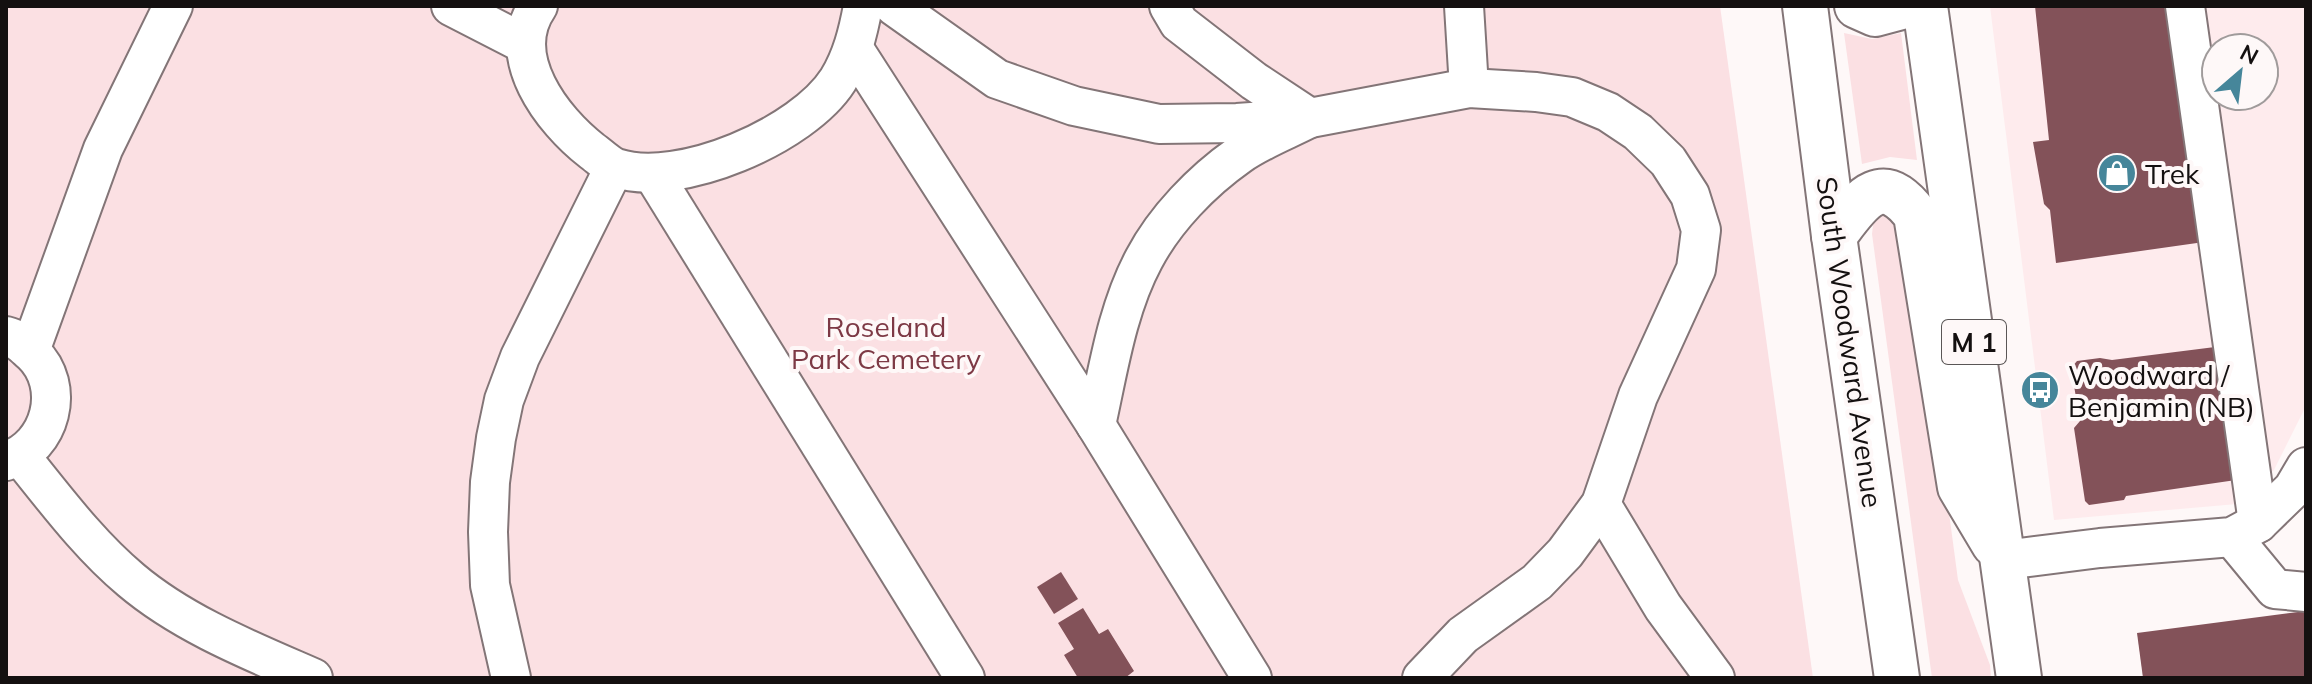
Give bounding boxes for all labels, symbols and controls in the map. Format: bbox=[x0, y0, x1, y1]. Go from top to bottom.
north arrow bbox=[2200, 32, 2280, 112]
text: N bbox=[2235, 38, 2263, 71]
shop icon: Trek bbox=[2096, 152, 2138, 194]
place label: Trek bbox=[2145, 156, 2200, 191]
street label: South Woodward Avenue bbox=[1809, 174, 1891, 510]
park label: Roseland Park Cemetery bbox=[791, 309, 981, 376]
road number: M 1 bbox=[1942, 320, 2006, 364]
place label: Woodward / Benjamin (NB) bbox=[2068, 357, 2255, 424]
bus stop icon: Woodward / Benjamin (NB) bbox=[2019, 369, 2061, 411]

